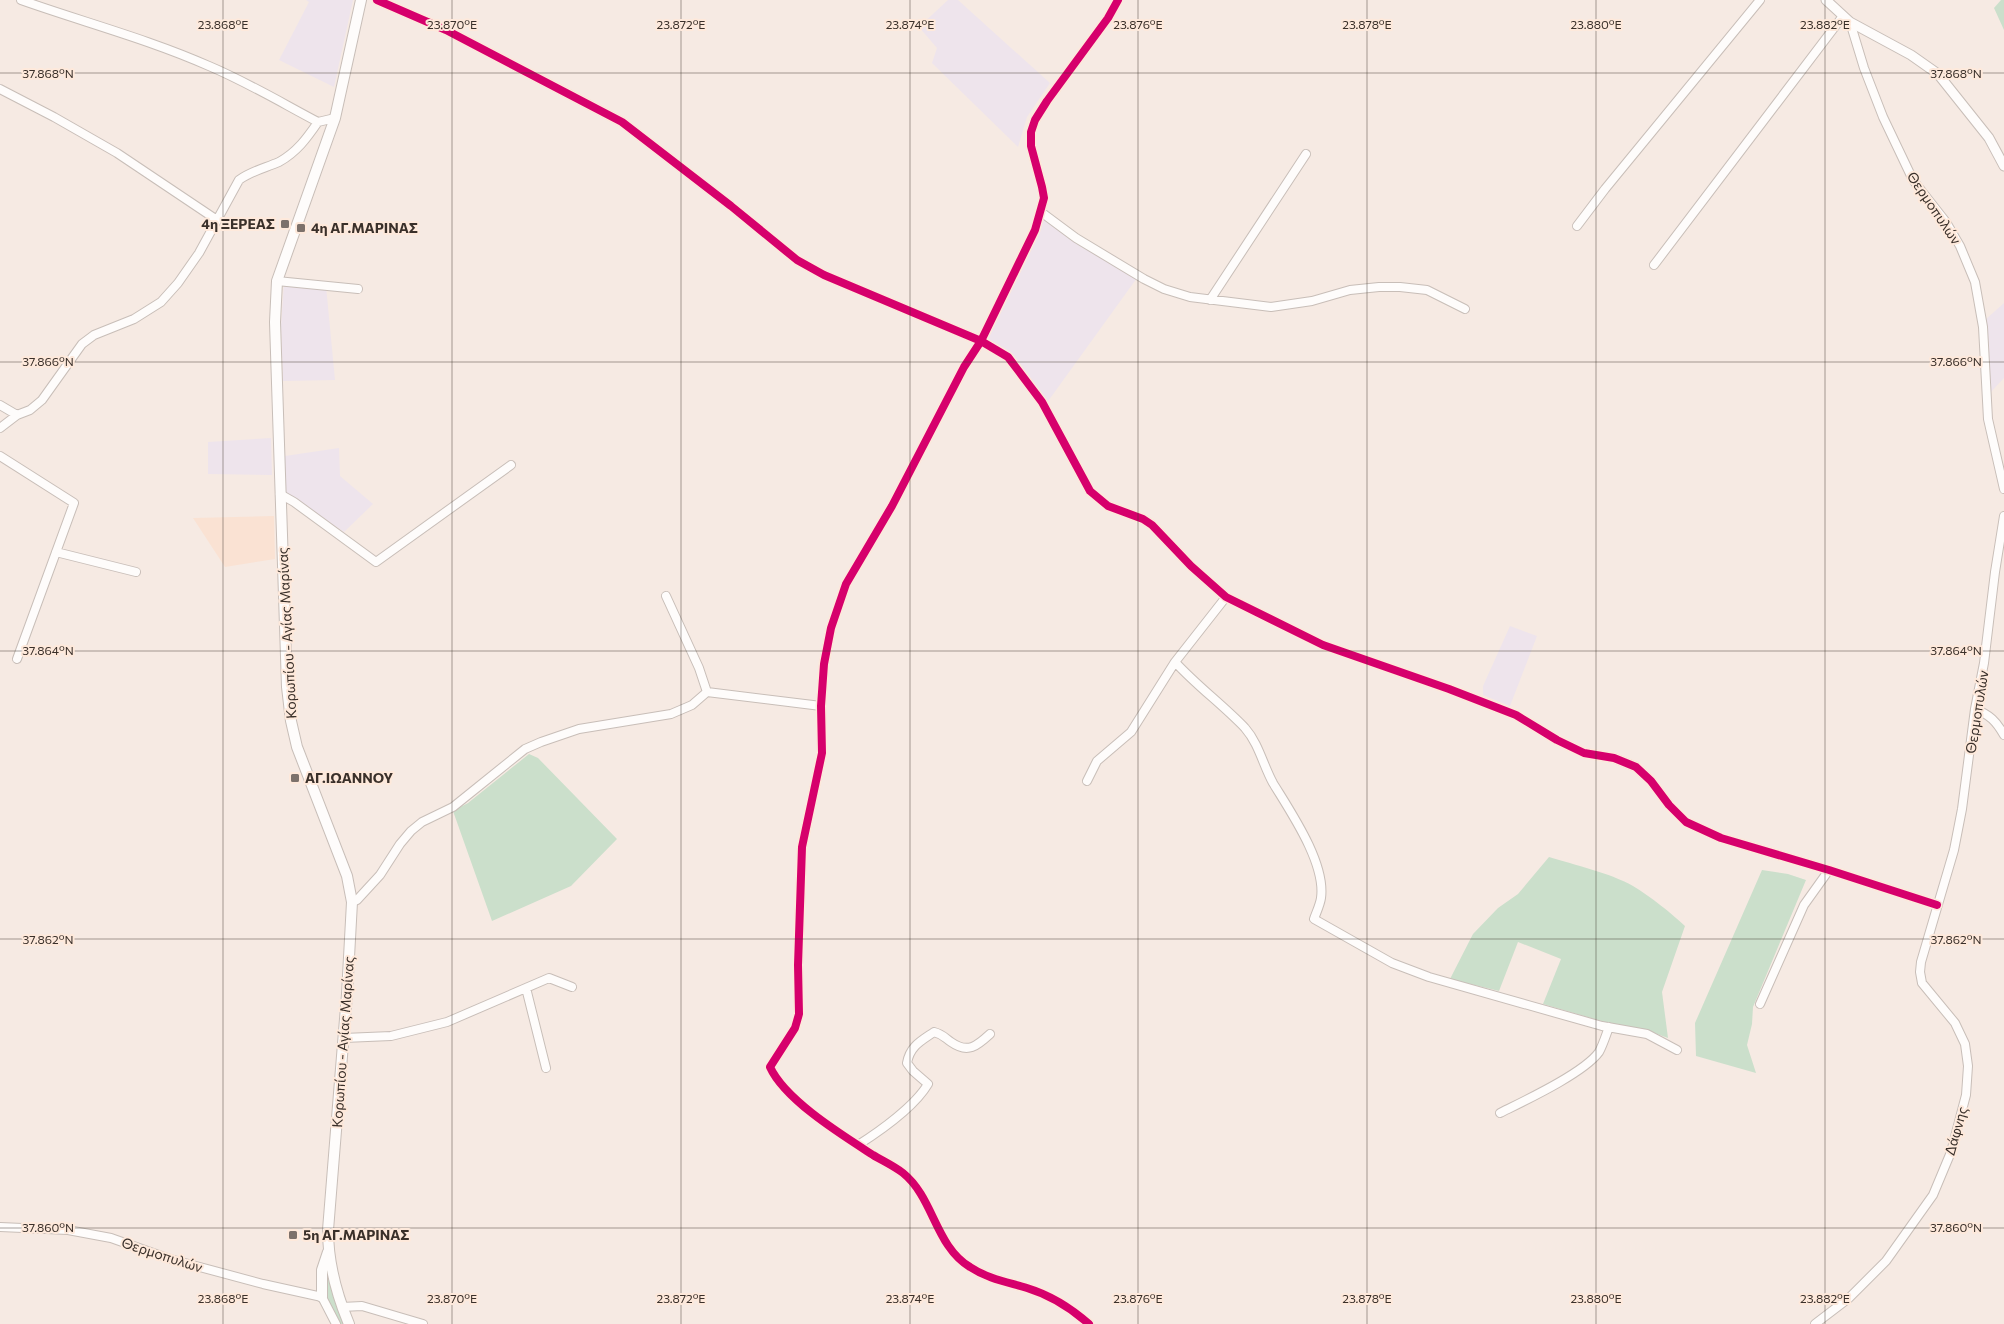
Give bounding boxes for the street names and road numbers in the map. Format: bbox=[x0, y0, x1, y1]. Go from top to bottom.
street label: Θερμοπυλών bbox=[1904, 168, 1965, 247]
street label: Κορωπίου - Αγίας Μαρίνας bbox=[274, 547, 299, 719]
street label: Θερμοπυλών bbox=[1962, 669, 1991, 755]
street label: Κορωπίου - Αγίας Μαρίνας bbox=[328, 956, 357, 1128]
street label: Δάφνης bbox=[1940, 1104, 1971, 1157]
street label: Θερμοπυλών bbox=[119, 1233, 205, 1276]

